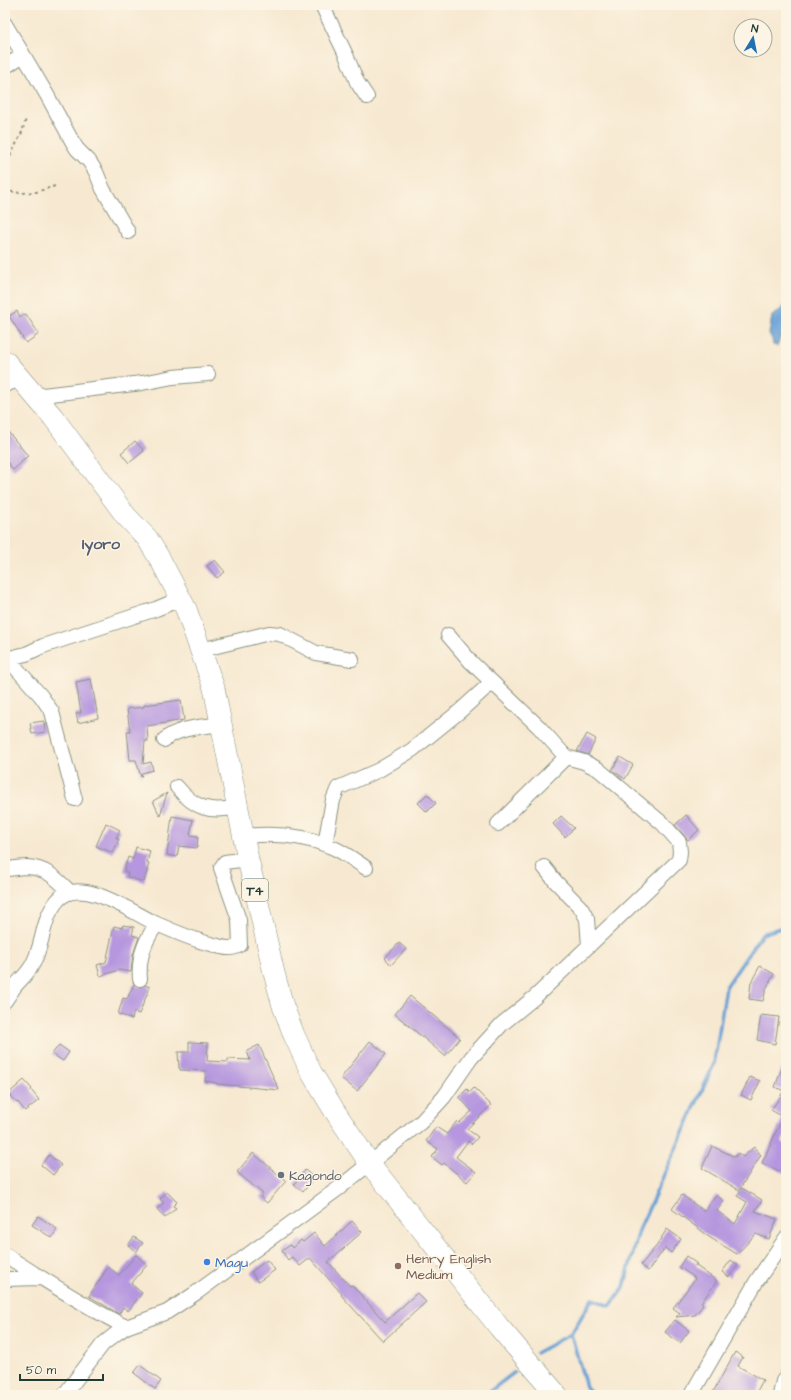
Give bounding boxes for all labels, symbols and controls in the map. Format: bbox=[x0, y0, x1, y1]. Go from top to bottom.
north arrow bbox=[733, 18, 773, 58]
text: N bbox=[750, 21, 759, 37]
district label: Iyoro bbox=[82, 533, 121, 556]
road number: T4 bbox=[242, 879, 268, 901]
place label: Kagondo bbox=[289, 1166, 342, 1186]
marker: Kagondo bbox=[276, 1170, 286, 1180]
place label: Henry English Medium bbox=[406, 1249, 491, 1285]
place label: Magu bbox=[215, 1253, 248, 1273]
marker: Magu bbox=[202, 1257, 212, 1267]
marker: Henry English Medium bbox=[393, 1261, 403, 1271]
scale bar bbox=[20, 1356, 103, 1382]
text: 50 m bbox=[26, 1362, 57, 1379]

